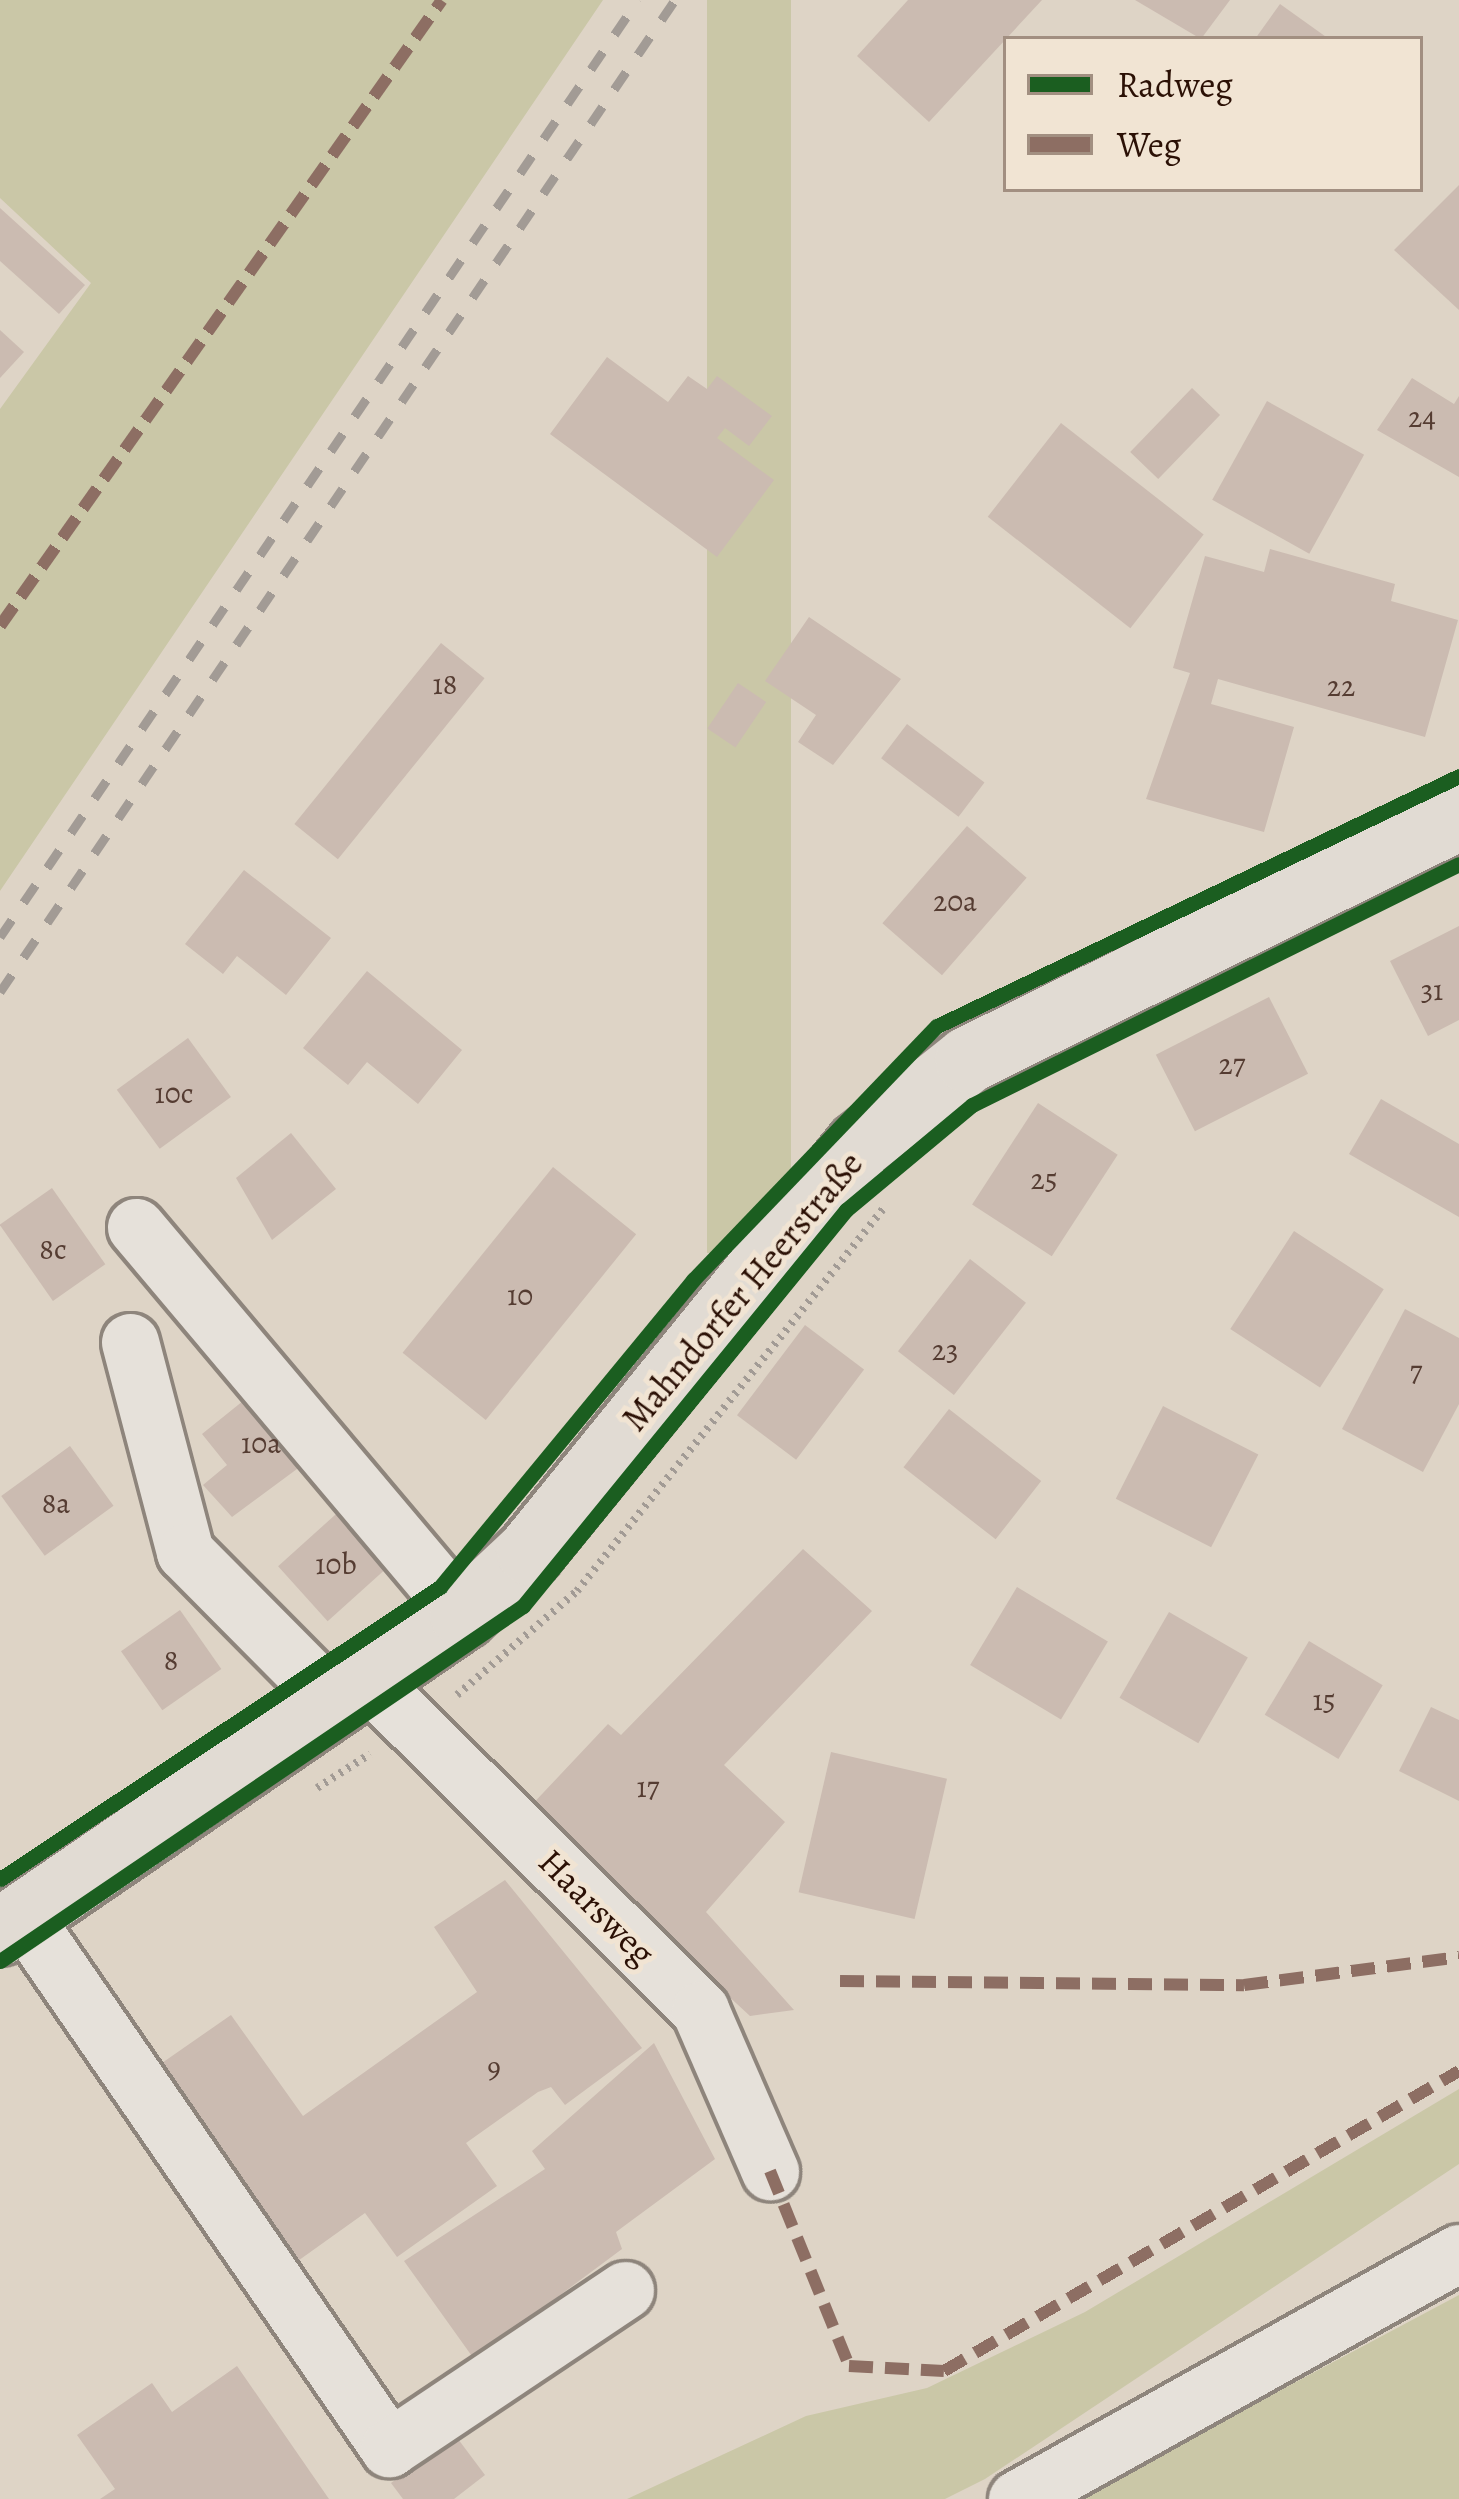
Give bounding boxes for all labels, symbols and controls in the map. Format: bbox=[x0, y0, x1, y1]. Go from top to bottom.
legend bbox=[1003, 36, 1423, 192]
text: Radweg bbox=[1117, 60, 1233, 109]
text: Weg bbox=[1117, 120, 1182, 169]
house number: 24 bbox=[1408, 399, 1436, 435]
house number: 18 bbox=[433, 666, 457, 702]
house number: 22 bbox=[1327, 668, 1355, 704]
house number: 20a bbox=[933, 883, 977, 919]
house number: 31 bbox=[1421, 972, 1443, 1008]
house number: 27 bbox=[1219, 1046, 1245, 1082]
house number: 10c bbox=[155, 1075, 193, 1111]
street label: Mahndorfer Heerstraße bbox=[612, 1142, 872, 1440]
house number: 25 bbox=[1030, 1161, 1058, 1197]
house number: 8c bbox=[39, 1231, 67, 1267]
house number: 10 bbox=[507, 1277, 533, 1313]
house number: 23 bbox=[932, 1332, 958, 1368]
house number: 7 bbox=[1410, 1353, 1422, 1389]
house number: 10a bbox=[241, 1425, 281, 1461]
house number: 8a bbox=[42, 1485, 70, 1521]
house number: 10b bbox=[315, 1546, 357, 1582]
house number: 8 bbox=[164, 1642, 178, 1678]
house number: 15 bbox=[1312, 1682, 1336, 1718]
house number: 17 bbox=[637, 1769, 659, 1805]
street label: Haarsweg bbox=[530, 1840, 664, 1974]
house number: 9 bbox=[487, 2050, 501, 2086]

